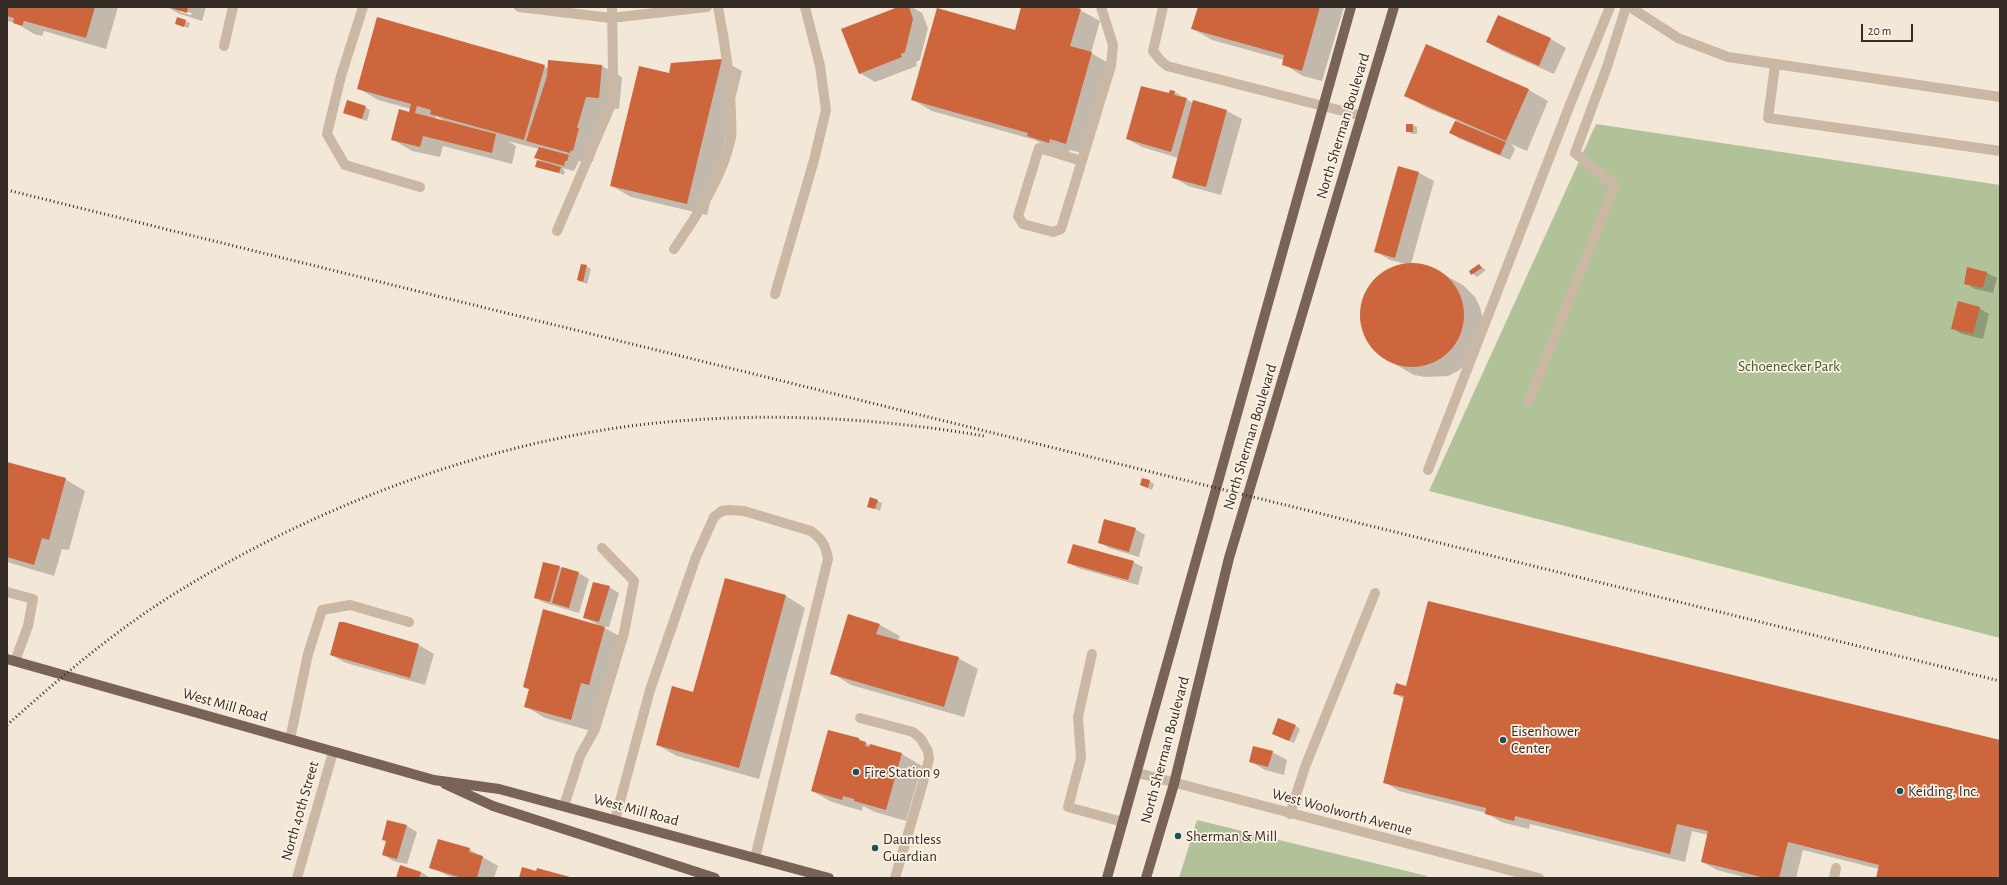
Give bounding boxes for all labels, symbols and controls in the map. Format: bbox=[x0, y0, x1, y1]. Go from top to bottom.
scale bar bbox=[1863, 16, 1915, 42]
text: 20 m bbox=[1868, 25, 1891, 37]
street label: North Sherman Boulevard bbox=[1312, 51, 1374, 201]
park label: Schoenecker Park bbox=[1738, 357, 1840, 375]
street label: North Sherman Boulevard bbox=[1219, 362, 1281, 512]
street label: North Sherman Boulevard bbox=[1137, 674, 1193, 826]
street label: West Mill Road bbox=[180, 684, 270, 726]
place label: Eisenhower Center bbox=[1511, 722, 1579, 757]
marker: Eisenhower Center bbox=[1498, 735, 1508, 745]
street label: North 40th Street bbox=[277, 759, 323, 863]
place label: Fire Station 9 bbox=[864, 763, 940, 781]
marker: Fire Station 9 bbox=[851, 767, 861, 777]
place label: Keiding, Inc. bbox=[1908, 782, 1979, 800]
street label: West Woolworth Avenue bbox=[1270, 785, 1414, 839]
marker: Keiding, Inc. bbox=[1895, 786, 1905, 796]
street label: West Mill Road bbox=[591, 790, 681, 830]
place label: Sherman & Mill bbox=[1186, 827, 1277, 845]
place label: Dauntless Guardian bbox=[883, 830, 941, 865]
marker: Sherman & Mill bbox=[1173, 831, 1183, 841]
marker: Dauntless Guardian bbox=[870, 843, 880, 853]

